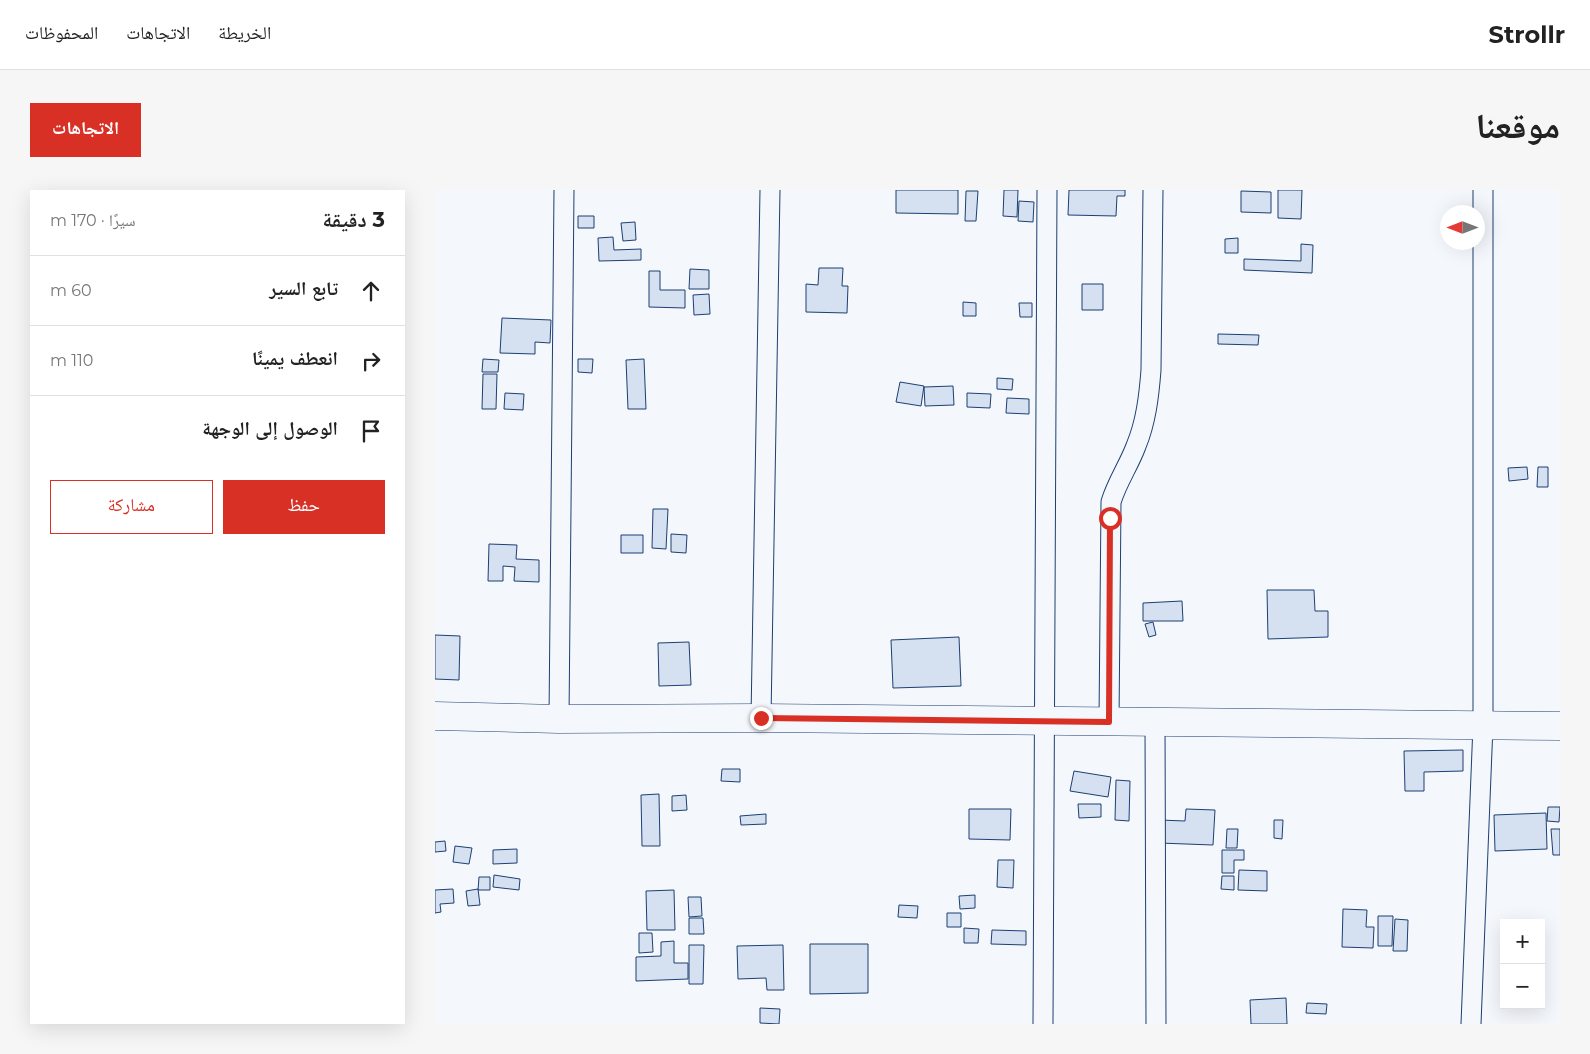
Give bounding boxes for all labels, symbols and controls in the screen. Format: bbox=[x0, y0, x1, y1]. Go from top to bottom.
text: Strollr bbox=[1489, 20, 1565, 49]
text: المحفوظات bbox=[25, 22, 98, 44]
text: الاتجاهات bbox=[126, 22, 190, 44]
text: الخريطة bbox=[218, 22, 271, 44]
button: الاتجاهات bbox=[30, 103, 141, 157]
text: موقعنا bbox=[1475, 104, 1560, 147]
north arrow bbox=[1440, 205, 1485, 250]
text: 3 دقيقة bbox=[323, 207, 385, 232]
text: سيرًا · 170 m bbox=[50, 211, 136, 230]
text: تابع السير bbox=[269, 277, 338, 300]
icon: ahead bbox=[357, 277, 385, 305]
text: 60 m bbox=[50, 281, 92, 300]
text: انعطف يمينًا bbox=[252, 347, 338, 370]
icon: right bbox=[357, 347, 385, 375]
text: 110 m bbox=[50, 351, 93, 370]
text: الوصول إلى الوجهة bbox=[202, 417, 338, 440]
icon: arrive bbox=[357, 417, 385, 445]
button: مشاركة bbox=[50, 480, 213, 534]
button: حفظ bbox=[223, 480, 385, 534]
route start bbox=[1099, 507, 1122, 530]
route end bbox=[750, 707, 773, 730]
map controls bbox=[1500, 919, 1545, 1009]
button: + bbox=[1500, 919, 1545, 964]
button: − bbox=[1500, 964, 1545, 1009]

